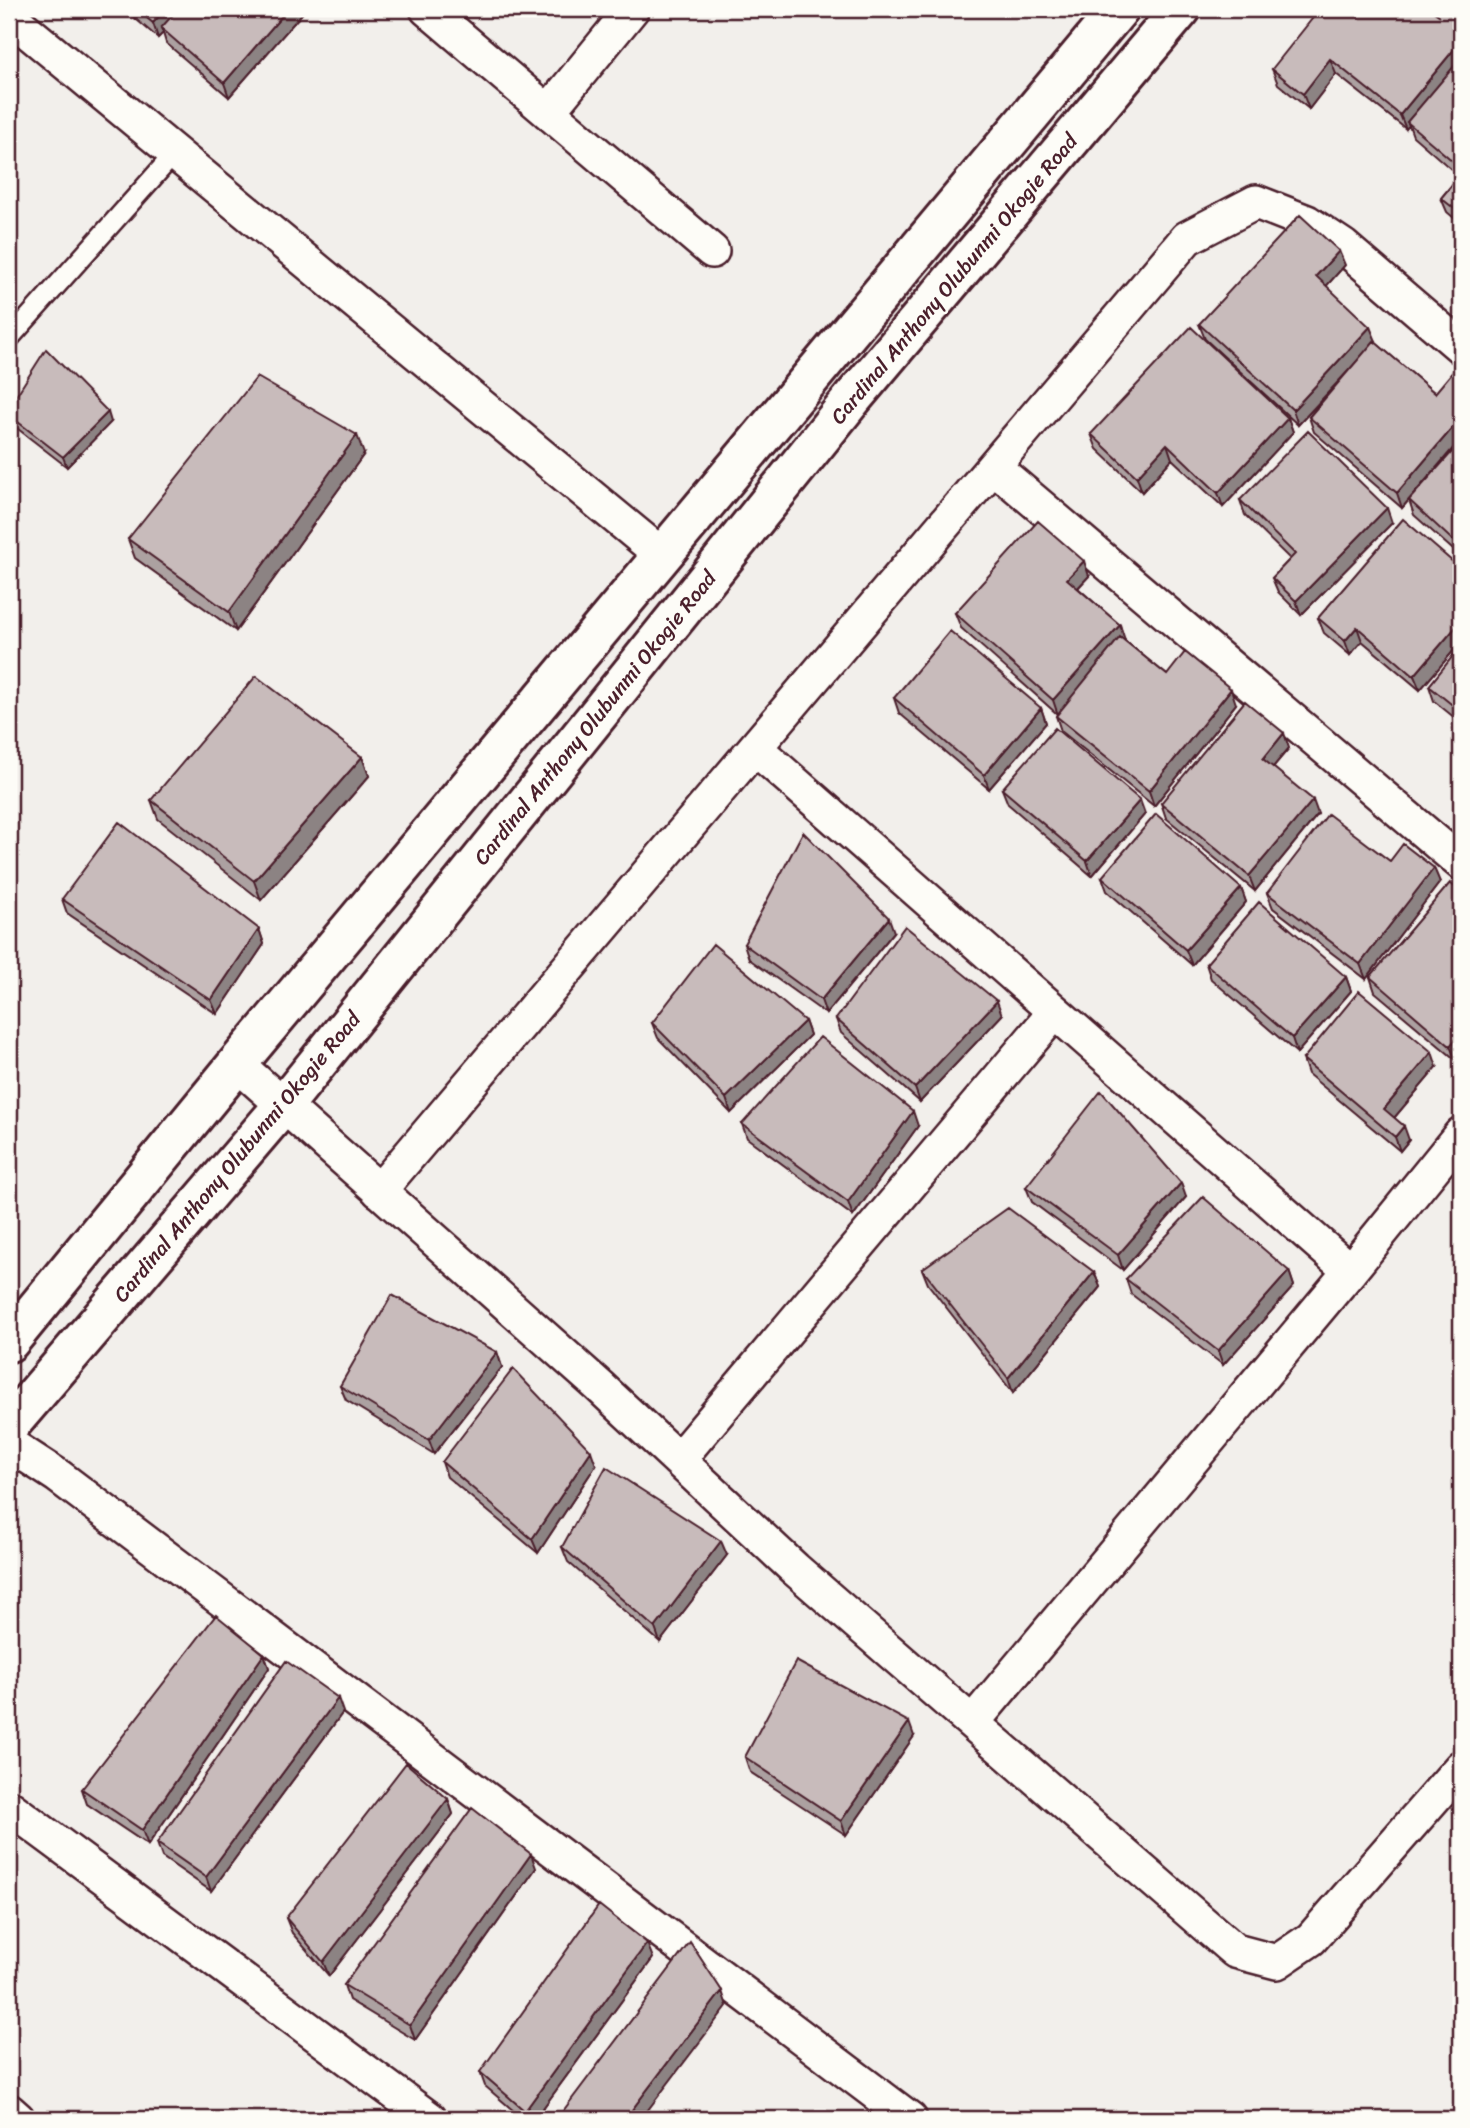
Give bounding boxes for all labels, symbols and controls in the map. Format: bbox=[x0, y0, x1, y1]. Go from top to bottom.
street label: Cardinal Anthony Olubunmi Okogie Road bbox=[820, 123, 1089, 433]
street label: Cardinal Anthony Olubunmi Okogie Road bbox=[464, 561, 728, 874]
street label: Cardinal Anthony Olubunmi Okogie Road bbox=[103, 1001, 372, 1311]

